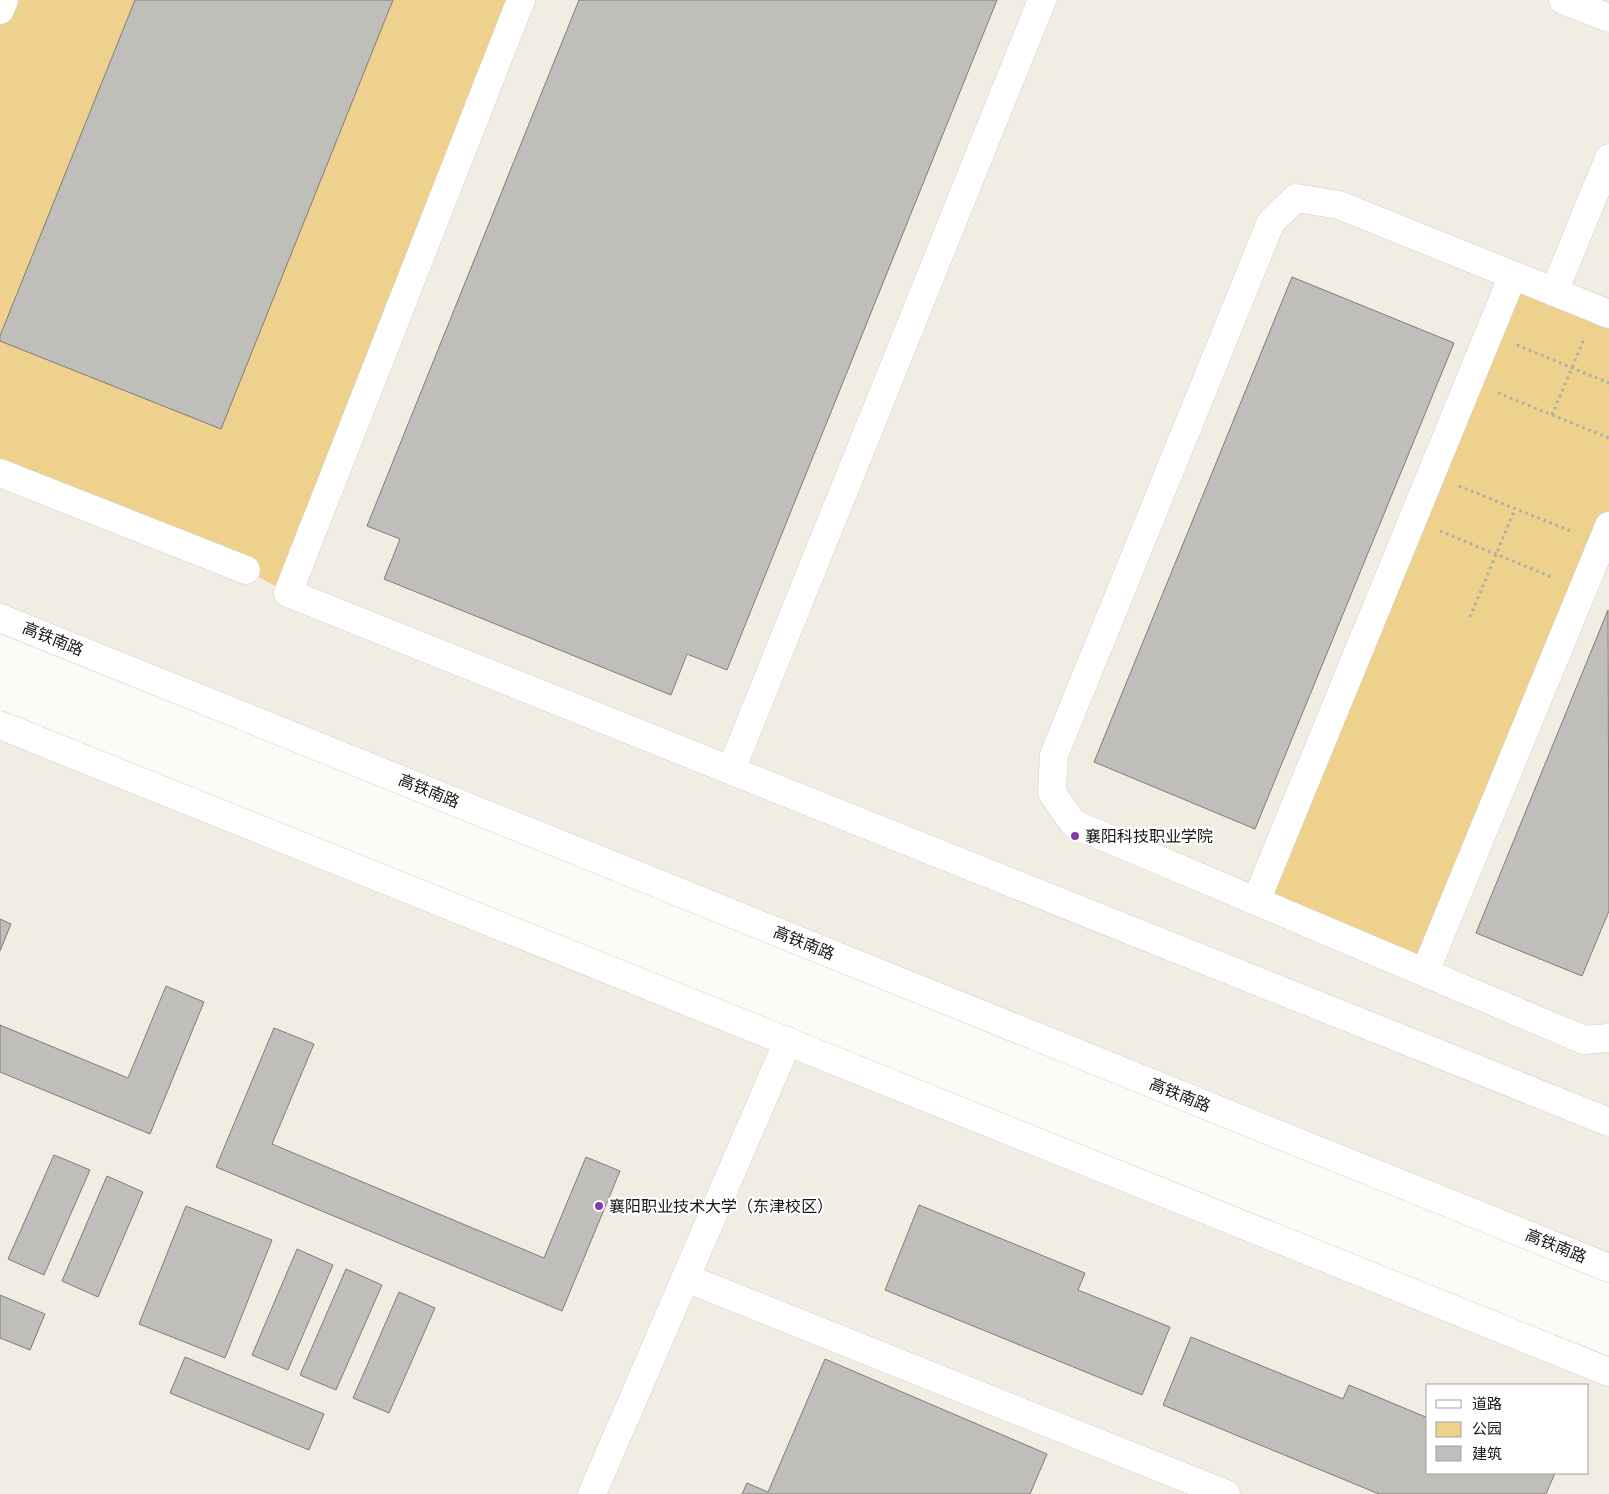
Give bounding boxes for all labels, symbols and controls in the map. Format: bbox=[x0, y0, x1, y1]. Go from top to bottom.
street label: 高铁南路 bbox=[20, 618, 86, 660]
street label: 高铁南路 bbox=[396, 770, 462, 812]
place label: 襄阳科技职业学院 bbox=[1085, 827, 1213, 846]
marker: 襄阳科技职业学院 bbox=[1069, 830, 1081, 842]
street label: 高铁南路 bbox=[771, 922, 837, 964]
street label: 高铁南路 bbox=[1147, 1074, 1213, 1116]
place label: 襄阳职业技术大学（东津校区） bbox=[609, 1197, 833, 1216]
marker: 襄阳职业技术大学（东津校区） bbox=[593, 1200, 605, 1212]
street label: 高铁南路 bbox=[1523, 1225, 1589, 1267]
legend bbox=[1426, 1384, 1589, 1474]
text: 道路 bbox=[1472, 1395, 1502, 1413]
text: 公园 bbox=[1472, 1420, 1502, 1438]
text: 建筑 bbox=[1472, 1445, 1502, 1463]

